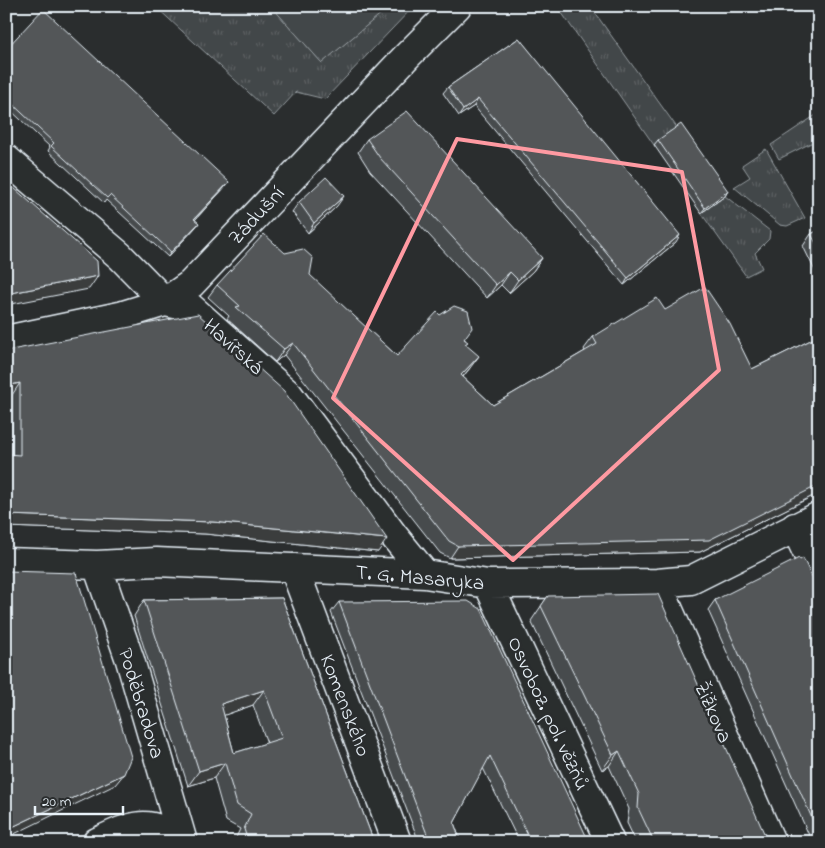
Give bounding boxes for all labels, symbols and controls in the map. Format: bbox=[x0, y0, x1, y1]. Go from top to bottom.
street label: Zádušní bbox=[222, 180, 293, 253]
street label: Havířská bbox=[196, 312, 270, 383]
street label: T. G. Masaryka bbox=[354, 558, 485, 602]
street label: Osvoboz. pol. vězňů bbox=[498, 632, 596, 796]
street label: Poděbradova bbox=[109, 645, 171, 763]
street label: Komenského bbox=[311, 650, 377, 761]
street label: Žižkova bbox=[685, 677, 739, 748]
scale bar bbox=[35, 783, 122, 815]
text: 20 m bbox=[42, 791, 72, 813]

